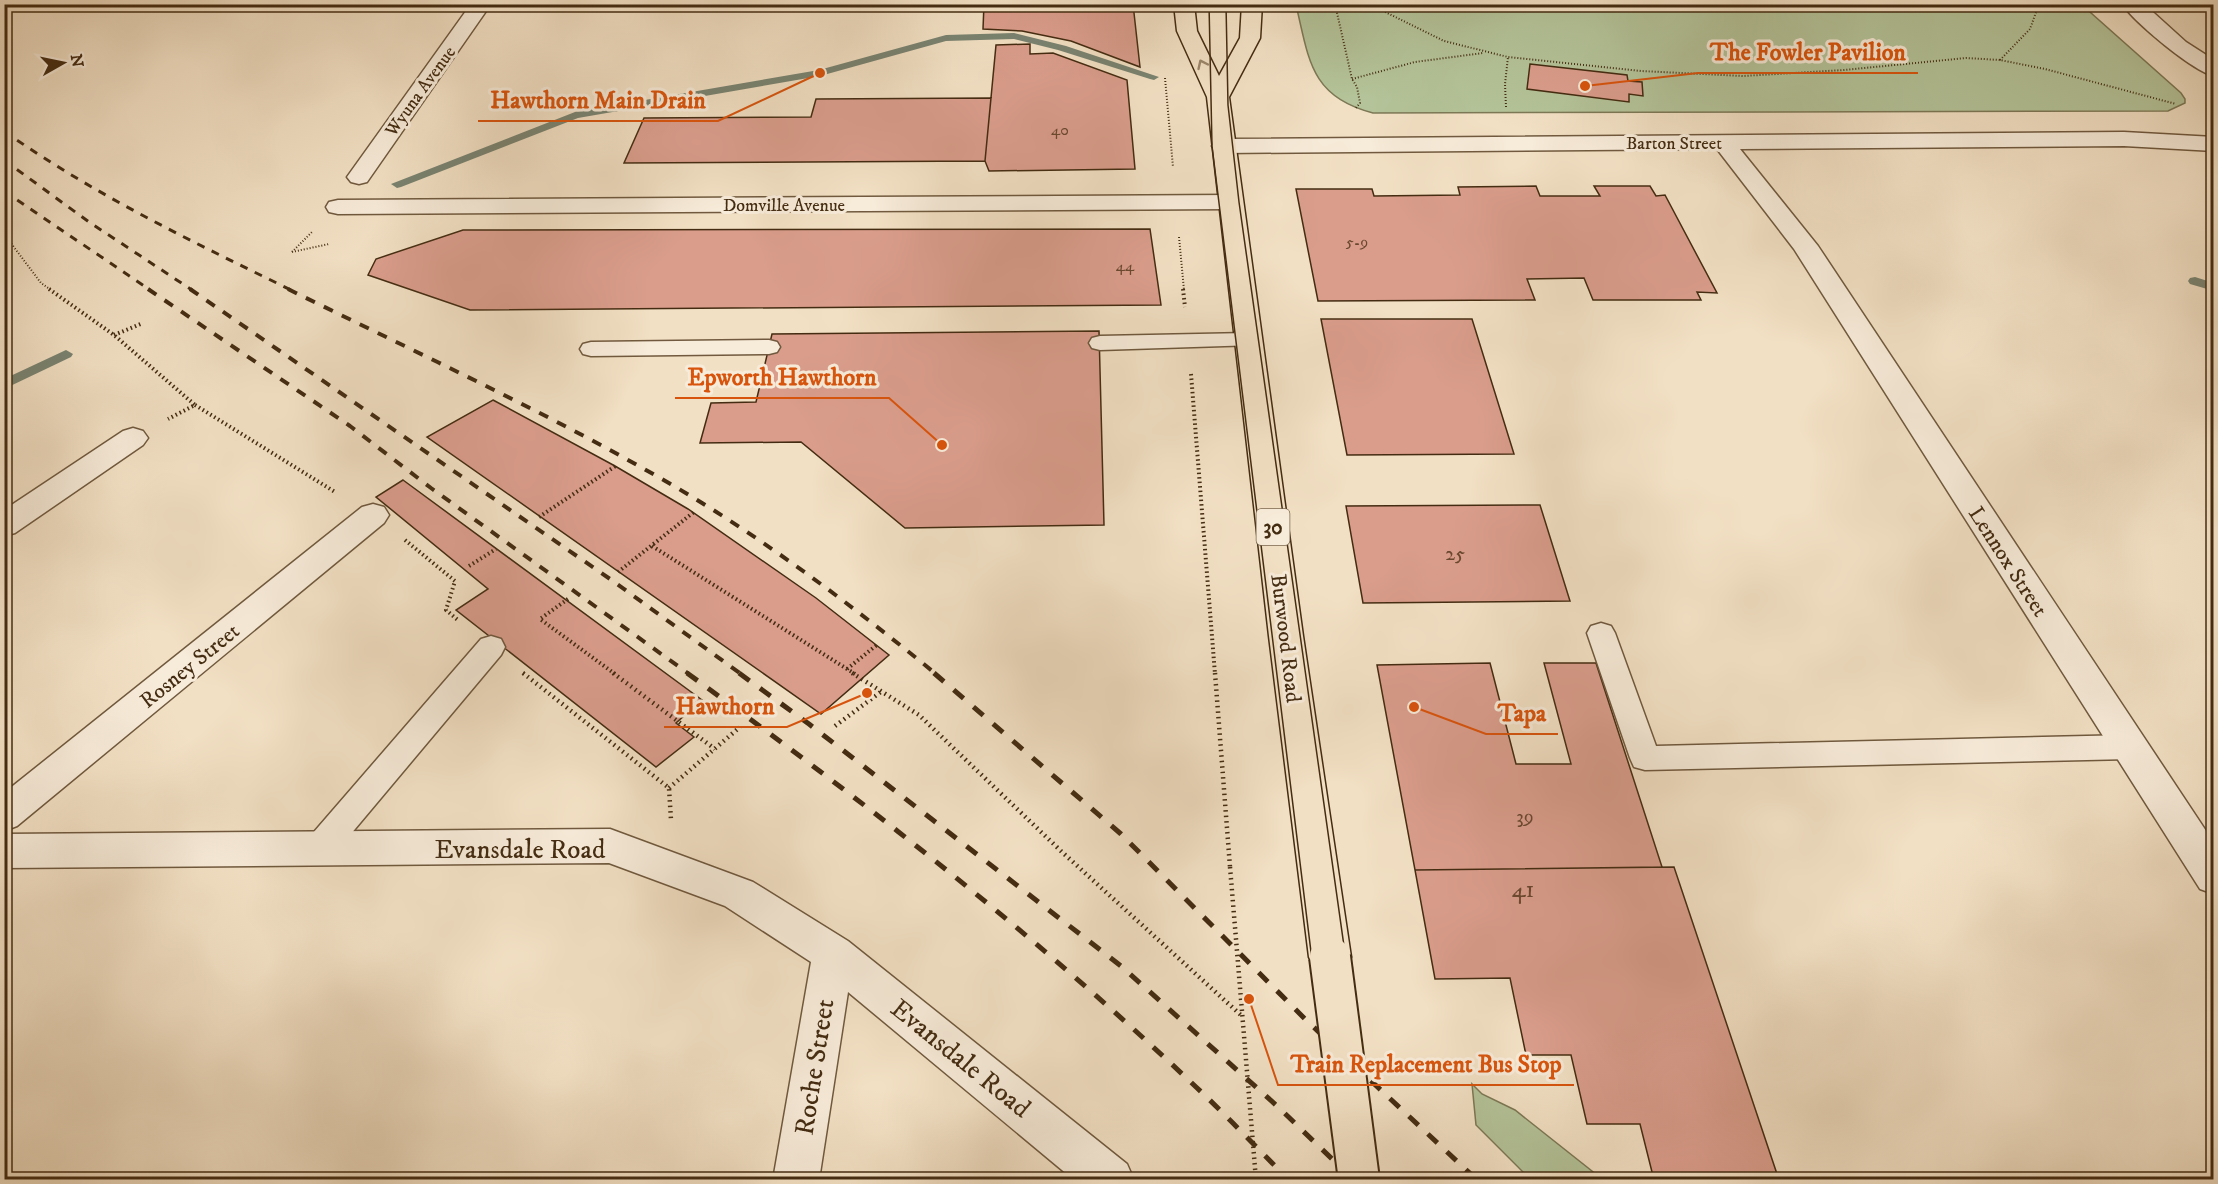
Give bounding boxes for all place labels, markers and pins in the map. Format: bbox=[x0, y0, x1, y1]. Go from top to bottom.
callout: The Fowler Pavilion bbox=[1698, 31, 1918, 73]
callout: Hawthorn Main Drain bbox=[478, 79, 718, 121]
callout: Epworth Hawthorn bbox=[675, 356, 889, 398]
callout: Hawthorn bbox=[664, 685, 787, 727]
callout: Tapa bbox=[1486, 692, 1558, 734]
callout: Train Replacement Bus Stop bbox=[1278, 1043, 1574, 1085]

